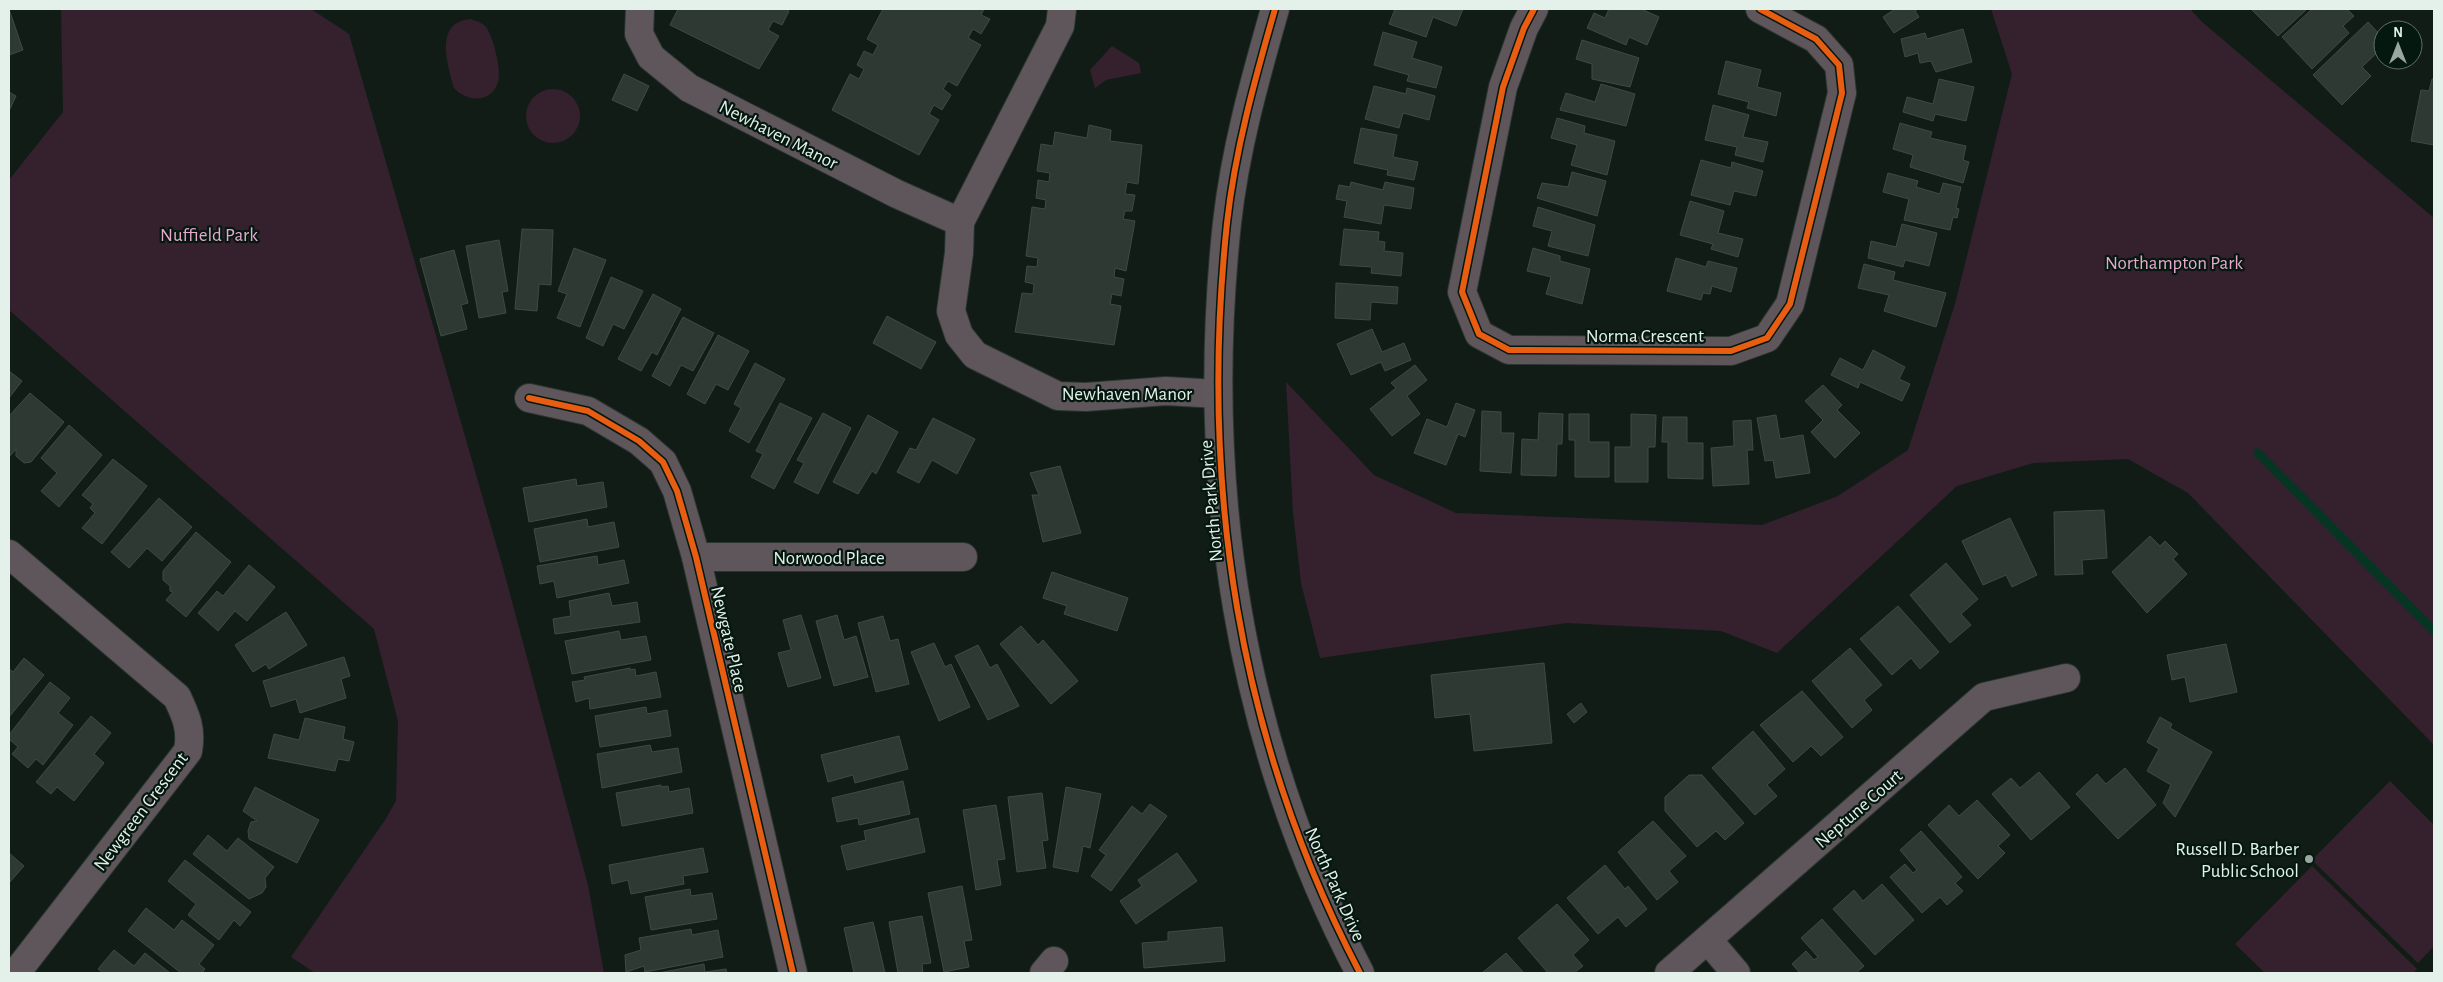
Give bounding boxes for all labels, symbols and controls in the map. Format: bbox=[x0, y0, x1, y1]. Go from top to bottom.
north arrow bbox=[2373, 20, 2423, 70]
text: N bbox=[2393, 26, 2403, 40]
street label: Newhaven Manor bbox=[716, 97, 841, 173]
park label: Nuffield Park bbox=[160, 226, 258, 245]
park label: Northampton Park bbox=[2105, 254, 2243, 273]
street label: Norma Crescent bbox=[1586, 327, 1704, 346]
street label: Newhaven Manor bbox=[1062, 385, 1192, 404]
street label: North Park Drive bbox=[1197, 439, 1226, 563]
street label: Norwood Place bbox=[773, 549, 885, 568]
street label: Newgate Place bbox=[707, 584, 750, 694]
street label: Newgreen Crescent bbox=[91, 749, 192, 875]
street label: Neptune Court bbox=[1812, 766, 1906, 852]
street label: North Park Drive bbox=[1301, 825, 1368, 944]
place label: Russell D. Barber Public School bbox=[2175, 840, 2299, 881]
marker: Russell D. Barber Public School bbox=[2303, 853, 2315, 865]

